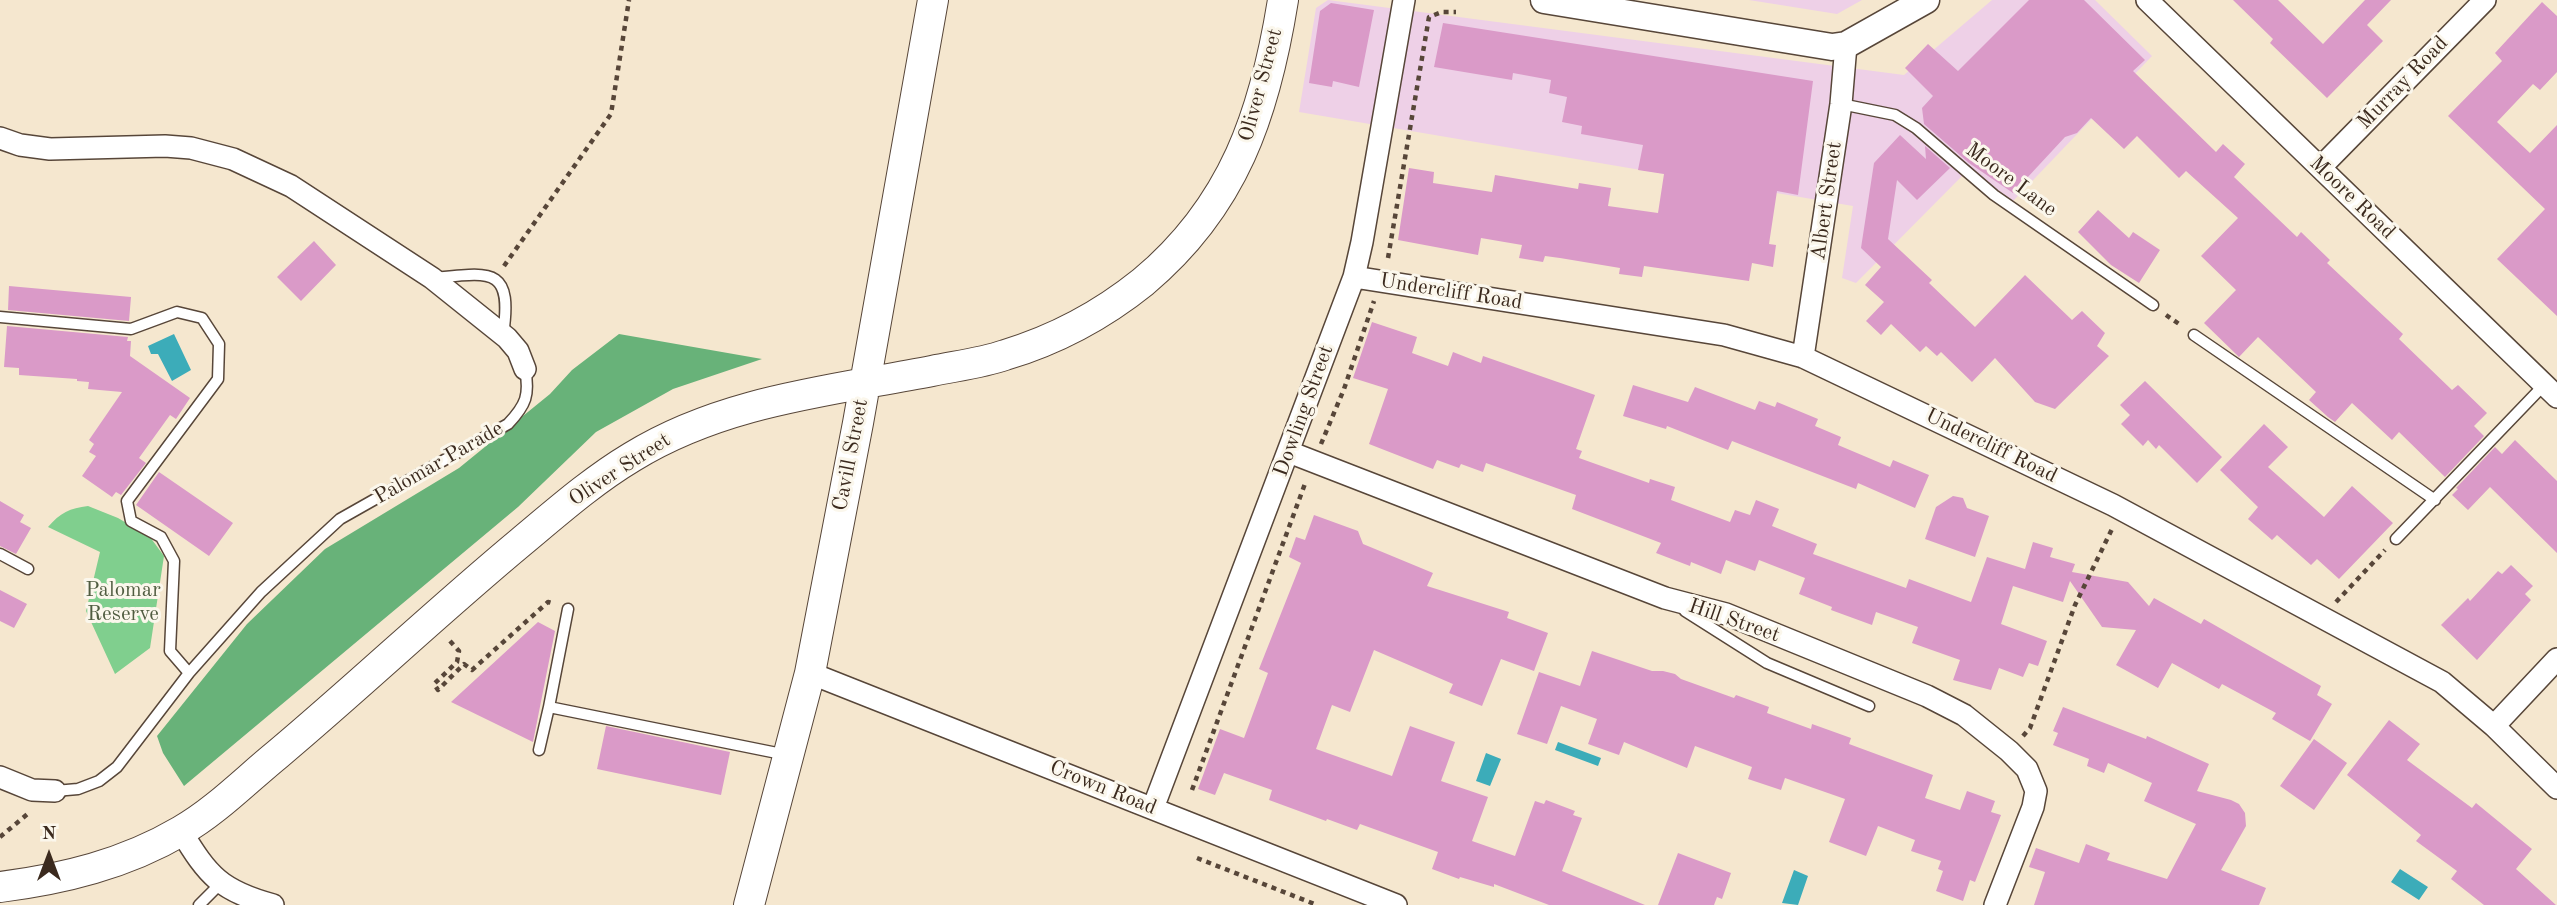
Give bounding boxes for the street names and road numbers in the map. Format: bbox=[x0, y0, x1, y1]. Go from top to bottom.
street label: Oliver Street bbox=[1234, 26, 1288, 144]
street label: Murray Road bbox=[2352, 31, 2454, 135]
street label: Moore Lane bbox=[1960, 137, 2062, 223]
street label: Albert Street bbox=[1806, 140, 1848, 262]
street label: Moore Road bbox=[2304, 151, 2400, 245]
street label: Undercliff Road bbox=[1378, 268, 1524, 316]
street label: Dowling Street bbox=[1269, 342, 1339, 480]
street label: Cavill Street bbox=[828, 397, 874, 513]
street label: Undercliff Road bbox=[1921, 403, 2061, 489]
street label: Palomar Parade bbox=[370, 416, 508, 510]
street label: Oliver Street bbox=[565, 428, 675, 512]
street label: Hill Street bbox=[1685, 594, 1783, 648]
street label: Crown Road bbox=[1046, 755, 1160, 821]

